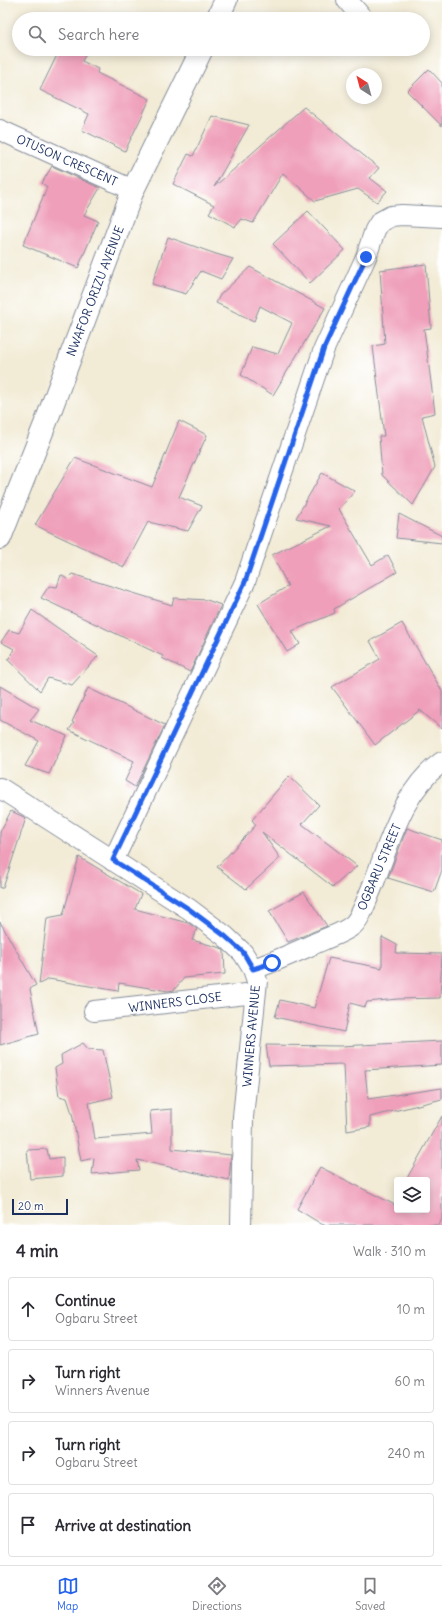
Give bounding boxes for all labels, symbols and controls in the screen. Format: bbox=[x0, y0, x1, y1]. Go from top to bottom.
search box bbox=[12, 12, 430, 56]
icon: search bbox=[26, 23, 48, 45]
text: Search here bbox=[58, 25, 139, 44]
north arrow bbox=[346, 68, 382, 104]
street label: OTUSON CRESCENT bbox=[14, 131, 120, 189]
street label: NWAFOR ORIZU AVENUE bbox=[63, 224, 127, 358]
route end bbox=[357, 248, 375, 266]
street label: OGBARU STREET bbox=[354, 821, 404, 913]
route start bbox=[263, 954, 281, 972]
street label: WINNERS AVENUE bbox=[239, 984, 263, 1088]
street label: WINNERS CLOSE bbox=[127, 989, 223, 1015]
map controls bbox=[394, 1177, 430, 1213]
button: layers bbox=[394, 1177, 430, 1213]
scale bar bbox=[12, 1197, 68, 1216]
text: 20 m bbox=[18, 1199, 44, 1213]
text: 4 min bbox=[16, 1240, 58, 1262]
text: Walk · 310 m bbox=[353, 1243, 426, 1260]
text: Continue bbox=[55, 1291, 116, 1310]
icon: ahead bbox=[17, 1298, 39, 1320]
text: 10 m bbox=[397, 1301, 425, 1318]
text: Ogbaru Street bbox=[55, 1310, 138, 1327]
text: Turn right bbox=[55, 1363, 120, 1382]
icon: right bbox=[17, 1370, 39, 1392]
text: 60 m bbox=[394, 1373, 425, 1390]
text: Winners Avenue bbox=[55, 1382, 150, 1399]
text: Turn right bbox=[55, 1435, 120, 1454]
icon: right bbox=[17, 1442, 39, 1464]
text: 240 m bbox=[388, 1445, 425, 1462]
text: Ogbaru Street bbox=[55, 1454, 138, 1471]
icon: arrive bbox=[17, 1514, 39, 1536]
text: Arrive at destination bbox=[55, 1516, 191, 1535]
tab: Map bbox=[57, 1575, 79, 1613]
tab: Directions bbox=[192, 1575, 242, 1613]
tab: Saved bbox=[355, 1575, 385, 1613]

